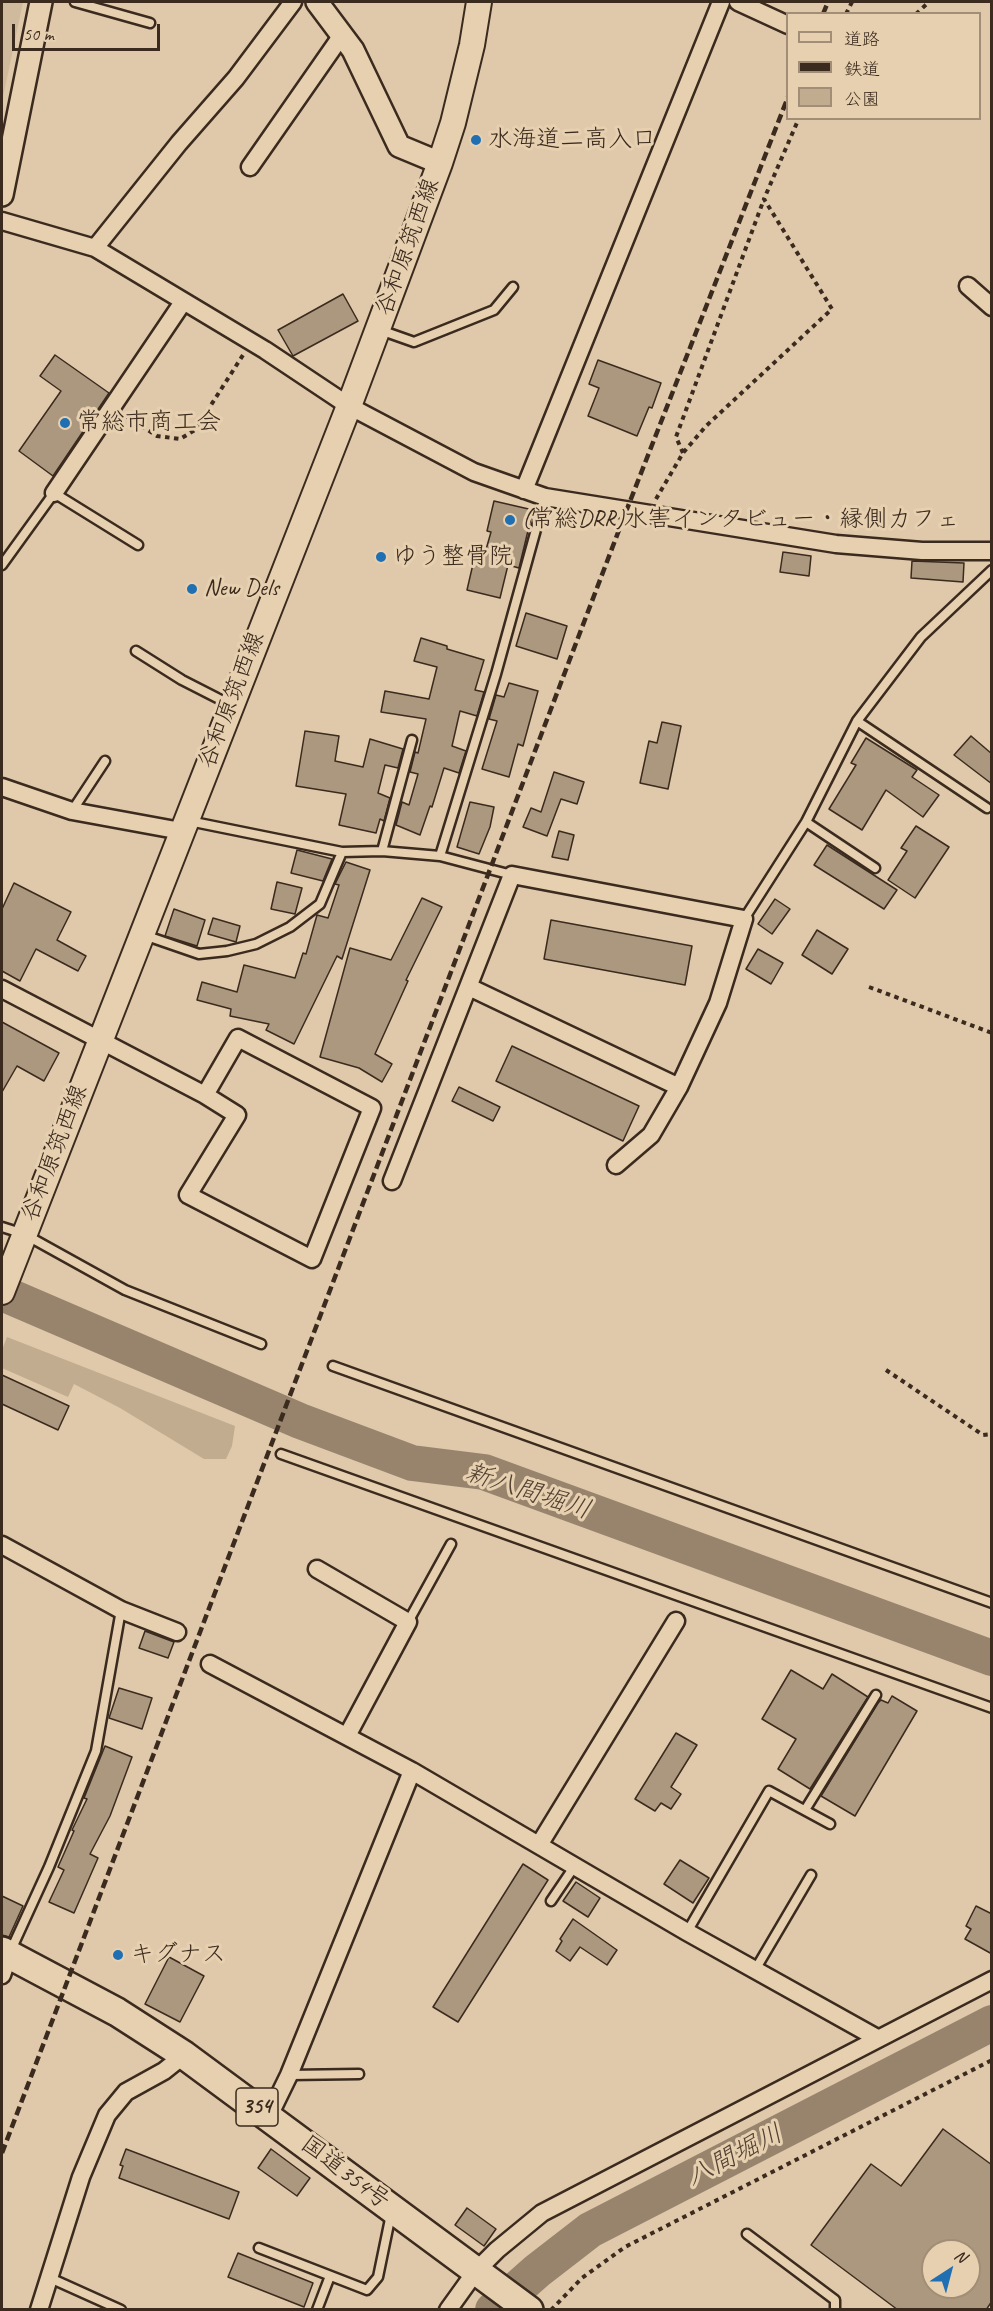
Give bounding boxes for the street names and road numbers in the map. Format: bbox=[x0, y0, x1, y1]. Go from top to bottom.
street label: 谷和原筑西線 bbox=[370, 174, 446, 320]
street label: 谷和原筑西線 bbox=[193, 628, 271, 772]
street label: 谷和原筑西線 bbox=[16, 1081, 94, 1225]
road number: 354 bbox=[236, 2088, 278, 2126]
street label: 国道354号 bbox=[295, 2130, 395, 2216]

